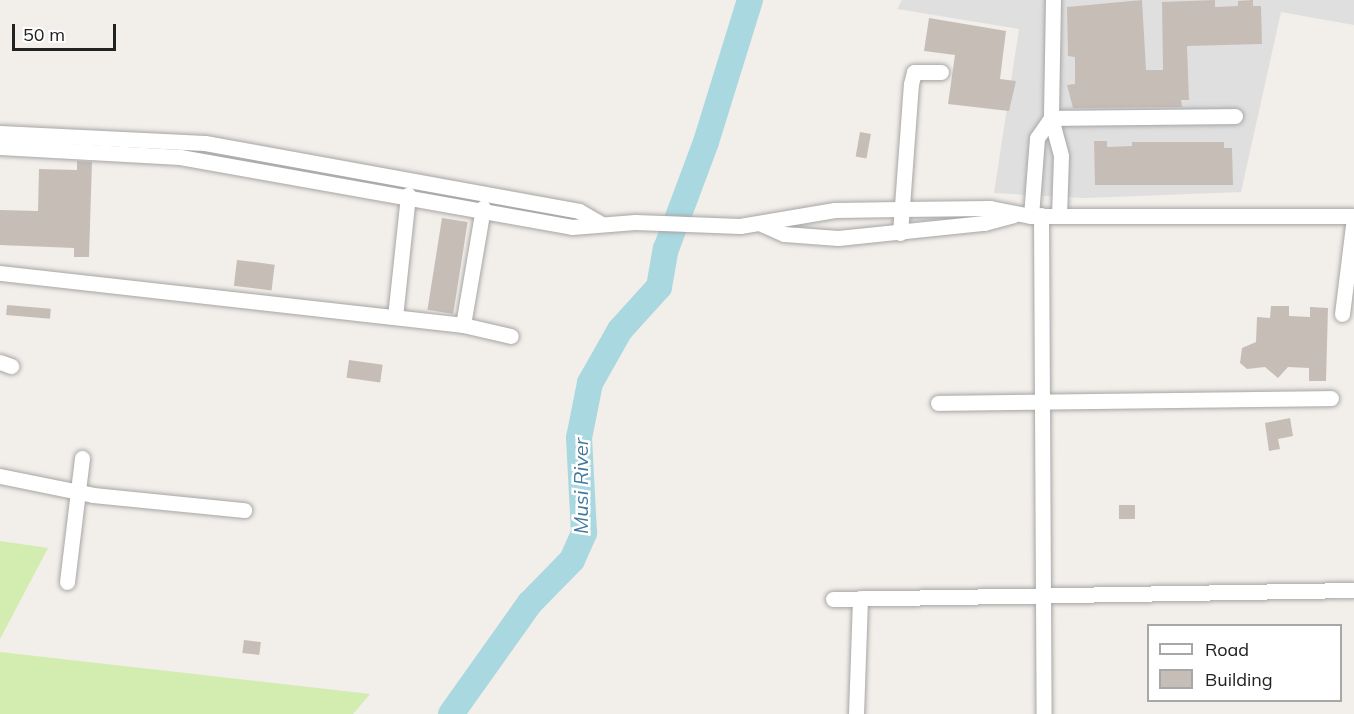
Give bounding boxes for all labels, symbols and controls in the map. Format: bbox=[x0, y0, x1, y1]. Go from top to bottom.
scale bar bbox=[15, 12, 118, 50]
text: 50 m bbox=[23, 23, 65, 46]
water label: Musi River bbox=[568, 438, 592, 534]
legend bbox=[1147, 624, 1342, 702]
text: Road bbox=[1205, 638, 1249, 661]
text: Building bbox=[1205, 668, 1273, 691]

